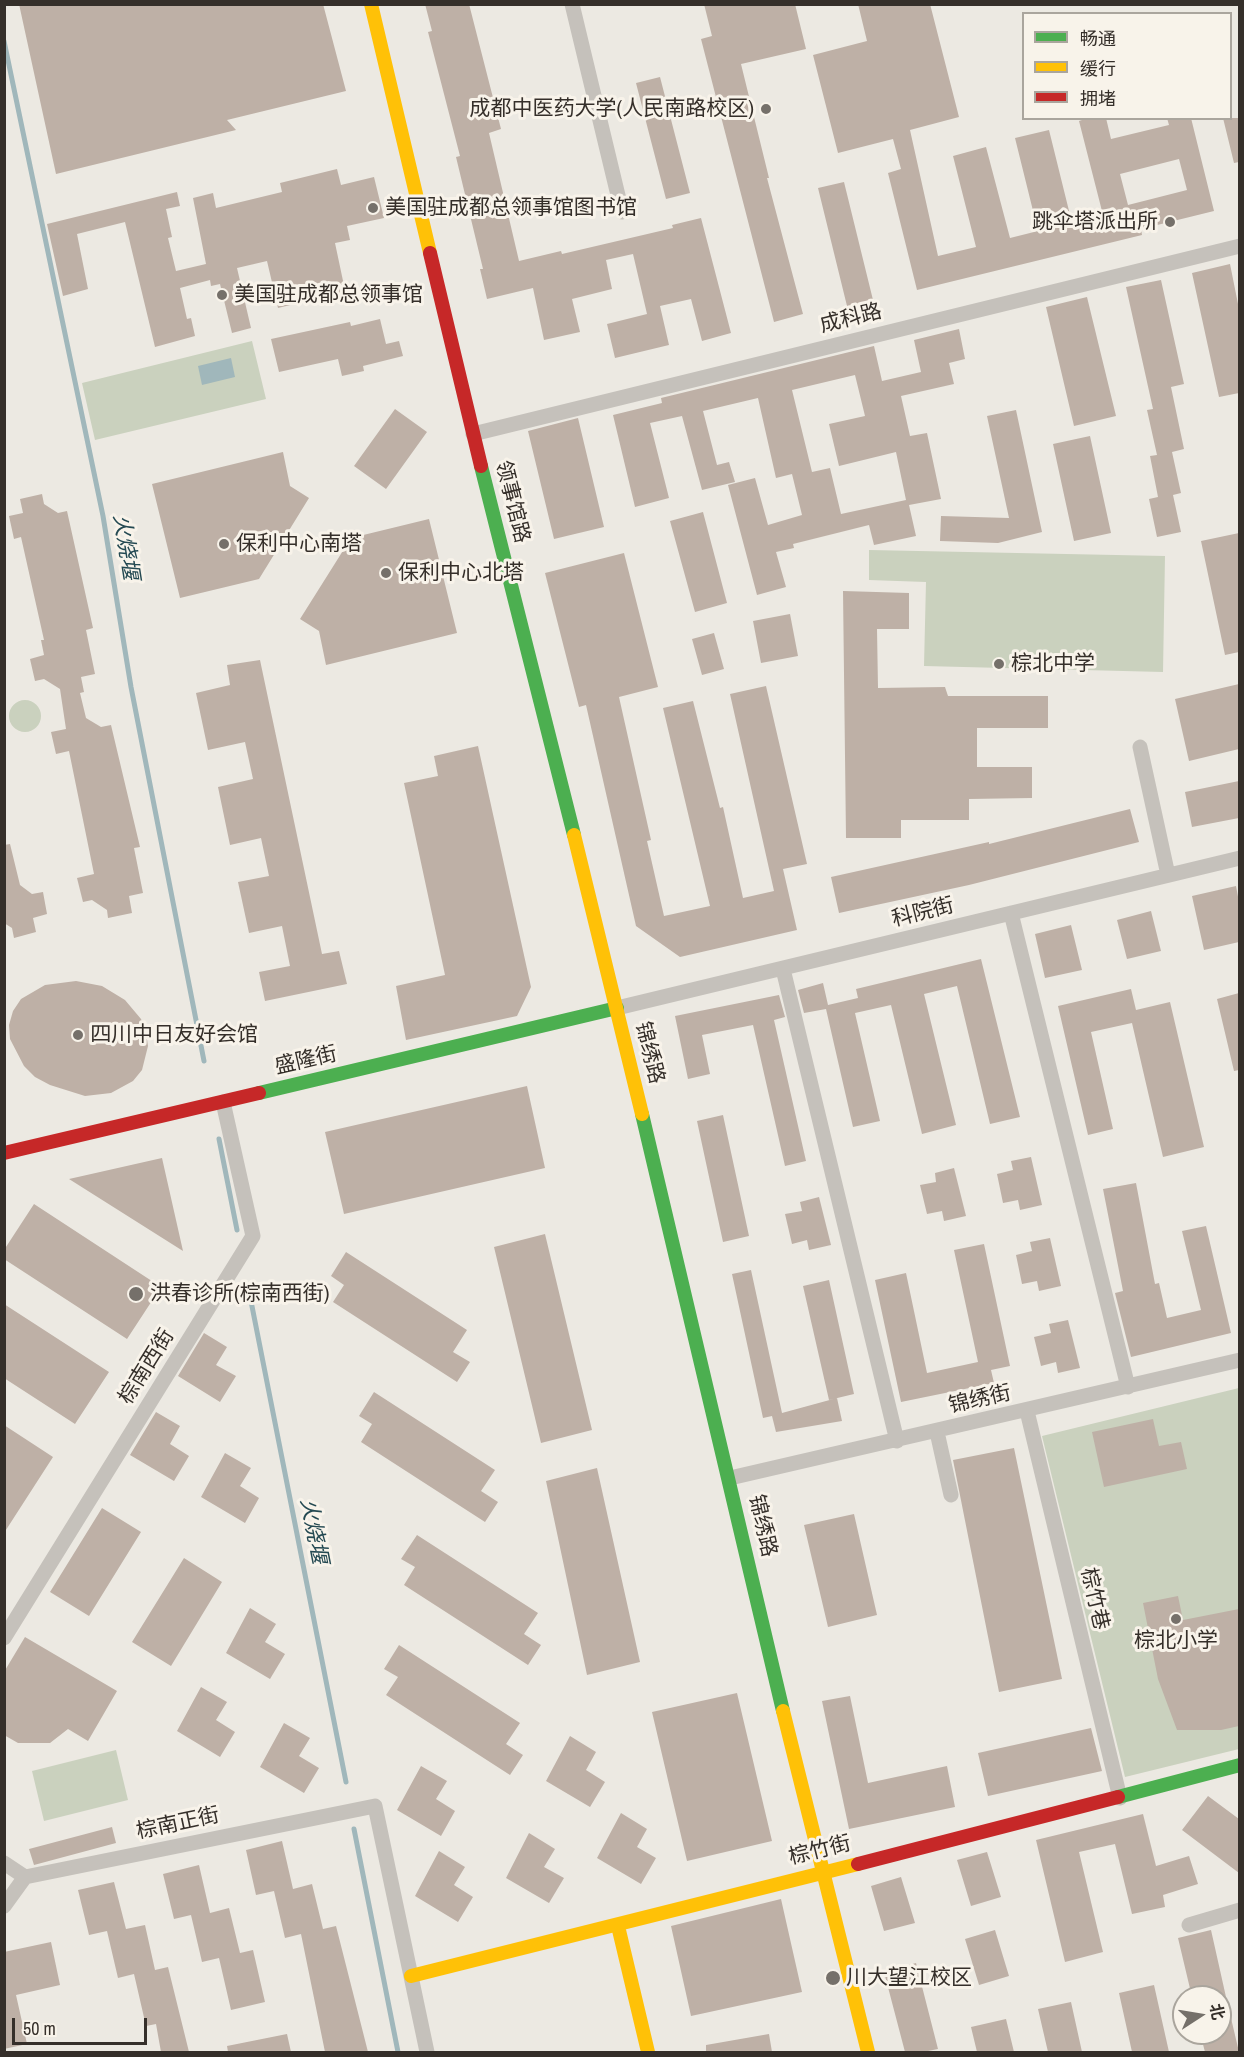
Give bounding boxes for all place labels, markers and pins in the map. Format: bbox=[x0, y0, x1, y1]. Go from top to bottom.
place label: 成都中医药大学(人民南路校区) bbox=[470, 96, 754, 122]
marker: 成都中医药大学(人民南路校区) bbox=[759, 102, 773, 116]
place label: 美国驻成都总领事馆图书馆 bbox=[385, 195, 637, 221]
marker: 美国驻成都总领事馆图书馆 bbox=[366, 201, 380, 215]
place label: 跳伞塔派出所 bbox=[1032, 209, 1158, 235]
marker: 跳伞塔派出所 bbox=[1163, 215, 1177, 229]
place label: 美国驻成都总领事馆 bbox=[234, 282, 423, 308]
marker: 美国驻成都总领事馆 bbox=[215, 288, 229, 302]
place label: 保利中心南塔 bbox=[236, 531, 362, 557]
marker: 保利中心南塔 bbox=[217, 537, 231, 551]
place label: 保利中心北塔 bbox=[398, 560, 524, 586]
marker: 保利中心北塔 bbox=[379, 566, 393, 580]
place label: 棕北中学 bbox=[1011, 651, 1095, 677]
marker: 棕北中学 bbox=[992, 657, 1006, 671]
place label: 四川中日友好会馆 bbox=[90, 1022, 258, 1048]
marker: 四川中日友好会馆 bbox=[71, 1028, 85, 1042]
place label: 洪春诊所(棕南西街) bbox=[150, 1281, 329, 1307]
marker: 洪春诊所(棕南西街) bbox=[127, 1285, 145, 1303]
marker: 棕北小学 bbox=[1169, 1612, 1183, 1626]
place label: 棕北小学 bbox=[1134, 1628, 1218, 1654]
place label: 川大望江校区 bbox=[846, 1965, 972, 1991]
marker: 川大望江校区 bbox=[824, 1969, 842, 1987]

